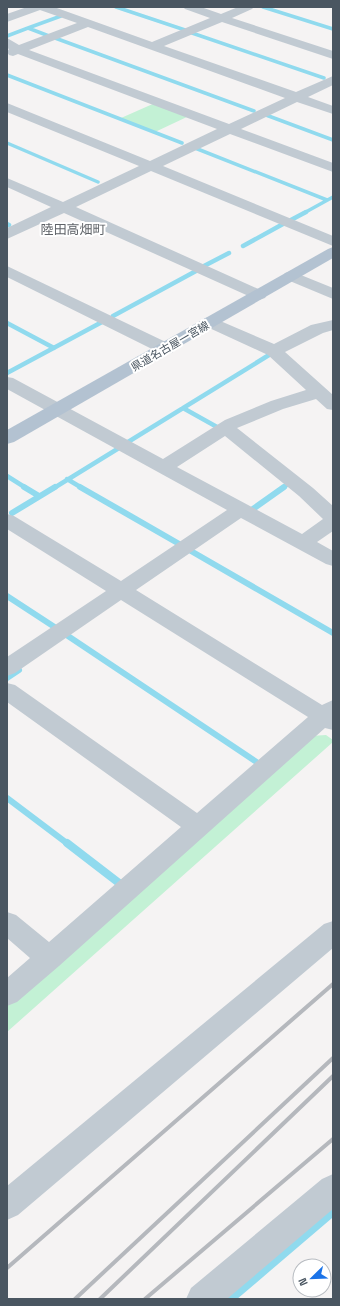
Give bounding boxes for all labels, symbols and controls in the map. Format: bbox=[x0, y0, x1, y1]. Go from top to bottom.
district label: 陸田高畑町 bbox=[40, 221, 106, 238]
street label: 県道名古屋一宮線 bbox=[128, 318, 212, 374]
north arrow bbox=[292, 1258, 332, 1298]
text: N bbox=[295, 1276, 311, 1288]

